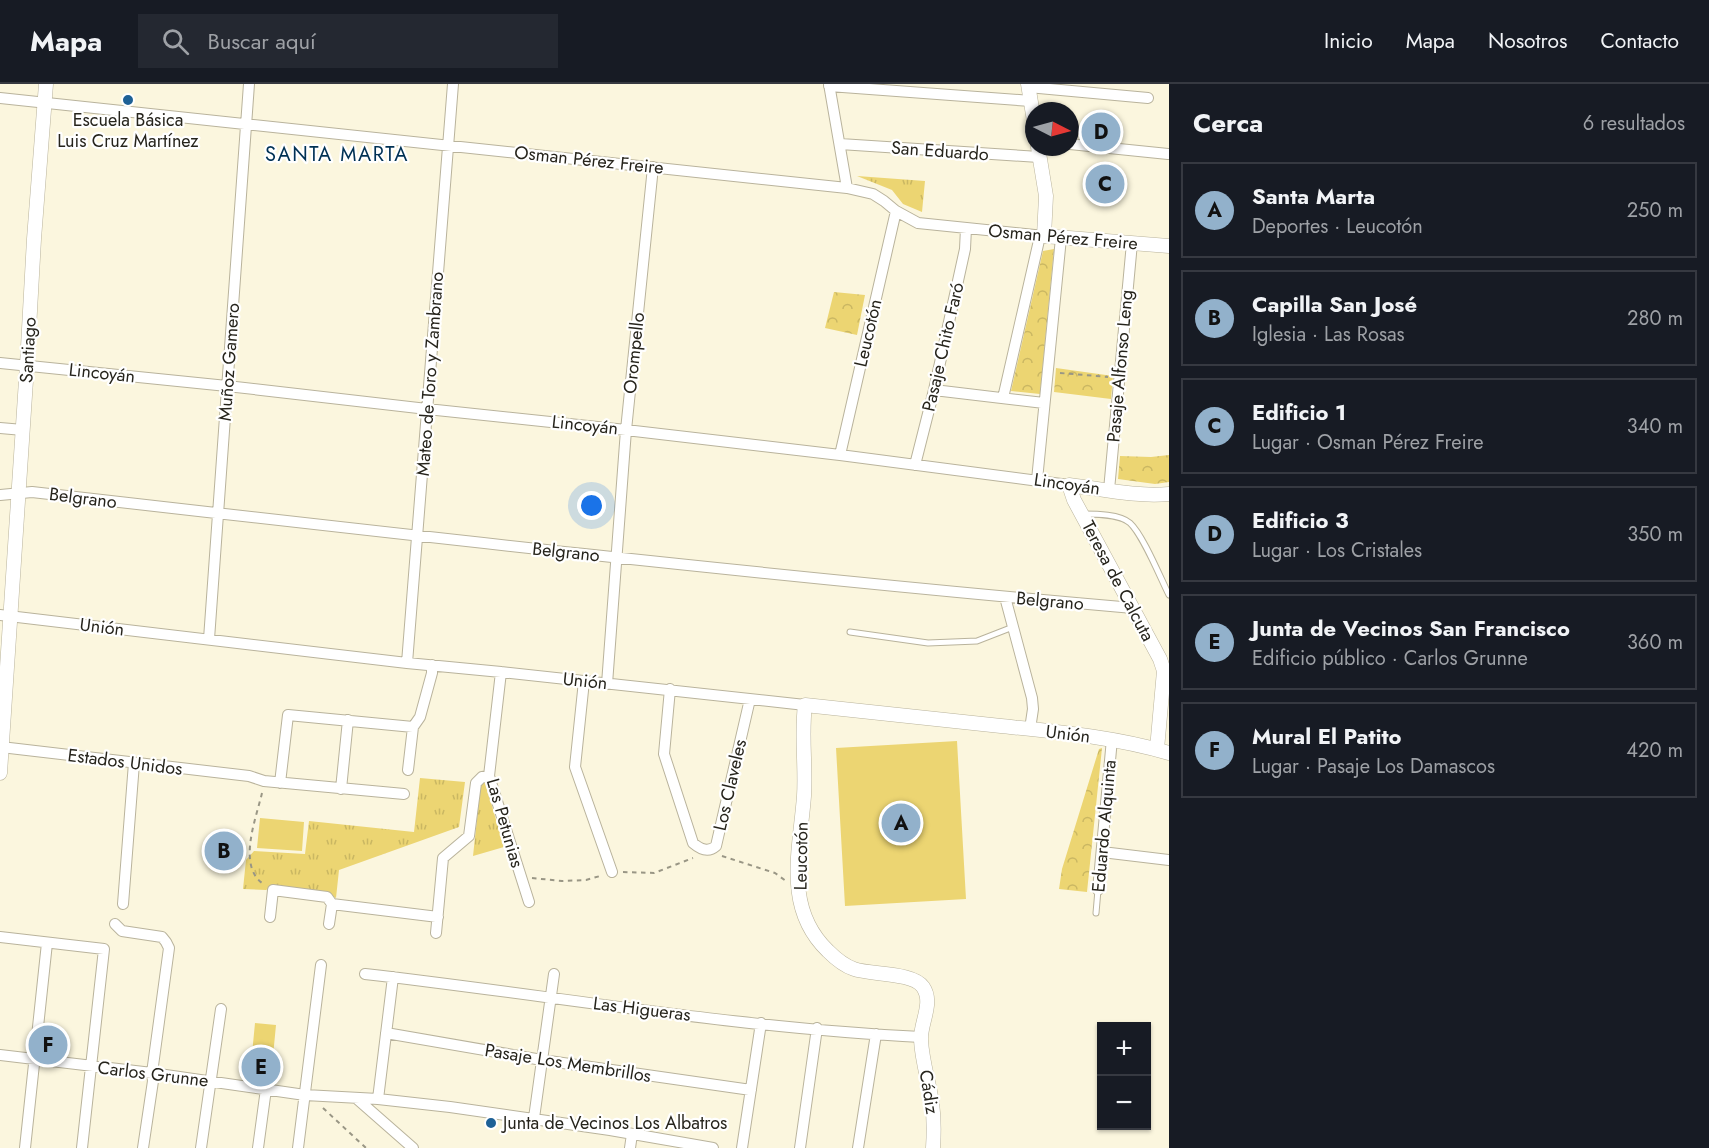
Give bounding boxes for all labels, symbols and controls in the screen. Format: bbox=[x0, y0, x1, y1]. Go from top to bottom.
search box bbox=[138, 14, 558, 68]
text: Mapa bbox=[30, 21, 102, 62]
icon: search bbox=[159, 25, 192, 58]
text: Buscar aquí bbox=[207, 25, 316, 57]
text: Inicio bbox=[1324, 26, 1373, 56]
text: Mapa bbox=[1406, 26, 1455, 56]
text: Nosotros bbox=[1488, 26, 1567, 56]
text: Contacto bbox=[1600, 26, 1679, 56]
marker: Escuela Básica Luis Cruz Martínez bbox=[121, 93, 135, 107]
north arrow bbox=[1025, 102, 1079, 156]
text: Cerca bbox=[1193, 104, 1263, 142]
place label: Escuela Básica Luis Cruz Martínez bbox=[57, 107, 199, 154]
text: 6 resultados bbox=[1583, 109, 1685, 138]
pin: D bbox=[1082, 110, 1120, 154]
street label: San Eduardo bbox=[890, 135, 990, 167]
street label: Osman Pérez Freire bbox=[513, 139, 665, 181]
district label: SANTA MARTA bbox=[265, 140, 409, 169]
pin: C bbox=[1086, 162, 1124, 206]
text: Santa Marta bbox=[1252, 180, 1375, 212]
text: A bbox=[1207, 196, 1222, 225]
text: 250 m bbox=[1627, 196, 1683, 225]
text: Deportes · Leucotón bbox=[1252, 212, 1423, 241]
street label: Osman Pérez Freire bbox=[987, 218, 1139, 256]
street label: Mateo de Toro y Zambrano bbox=[410, 271, 450, 477]
street label: Pasaje Chito Faró bbox=[915, 280, 971, 414]
text: Capilla San José bbox=[1252, 288, 1417, 320]
street label: Pasaje Alfonso Leng bbox=[1100, 289, 1140, 443]
street label: Leucotón bbox=[848, 297, 888, 369]
street label: Muñoz Gamero bbox=[212, 302, 246, 422]
text: B bbox=[1208, 304, 1221, 333]
text: 280 m bbox=[1627, 304, 1683, 333]
street label: Orompello bbox=[617, 311, 651, 395]
street label: Santiago bbox=[13, 316, 43, 383]
text: Iglesia · Las Rosas bbox=[1252, 320, 1405, 349]
street label: Lincoyán bbox=[68, 357, 136, 389]
text: Edificio 1 bbox=[1252, 396, 1346, 428]
street label: Lincoyán bbox=[551, 409, 619, 441]
text: C bbox=[1207, 412, 1222, 441]
text: 340 m bbox=[1627, 412, 1683, 441]
text: Lugar · Osman Pérez Freire bbox=[1252, 428, 1484, 457]
street label: Lincoyán bbox=[1032, 466, 1102, 502]
street label: Belgrano bbox=[48, 481, 118, 515]
your location bbox=[577, 491, 606, 520]
text: Edificio 3 bbox=[1252, 504, 1349, 536]
street label: Teresa de Calcuta bbox=[1075, 516, 1161, 646]
text: D bbox=[1207, 520, 1222, 549]
text: 350 m bbox=[1627, 520, 1683, 549]
street label: Belgrano bbox=[531, 536, 601, 568]
text: Lugar · Los Cristales bbox=[1252, 536, 1422, 565]
street label: Belgrano bbox=[1015, 585, 1085, 617]
street label: Unión bbox=[78, 611, 126, 643]
text: Junta de Vecinos San Francisco bbox=[1252, 612, 1570, 644]
text: E bbox=[1208, 628, 1221, 657]
text: 360 m bbox=[1627, 628, 1683, 657]
text: Edificio público · Carlos Grunne bbox=[1252, 644, 1528, 673]
street label: Unión bbox=[561, 666, 609, 696]
street label: Unión bbox=[1044, 718, 1092, 750]
text: Mural El Patito bbox=[1252, 720, 1401, 752]
text: F bbox=[1209, 736, 1220, 765]
text: 420 m bbox=[1626, 736, 1683, 765]
street label: Los Claveles bbox=[707, 737, 753, 833]
street label: Estados Unidos bbox=[66, 742, 184, 782]
text: Lugar · Pasaje Los Damascos bbox=[1252, 752, 1495, 781]
street label: Eduardo Alquinta bbox=[1085, 759, 1123, 893]
street label: Las Petunias bbox=[480, 775, 530, 871]
pin: A bbox=[882, 800, 920, 846]
street label: Leucotón bbox=[787, 821, 815, 891]
pin: B bbox=[204, 828, 244, 873]
street label: Las Higueras bbox=[592, 990, 692, 1028]
pin: F bbox=[28, 1022, 68, 1068]
map controls bbox=[1097, 1022, 1151, 1130]
button: + bbox=[1097, 1022, 1151, 1076]
street label: Pasaje Los Membrillos bbox=[483, 1037, 653, 1089]
pin: E bbox=[242, 1044, 280, 1090]
street label: Carlos Grunne bbox=[96, 1054, 210, 1094]
street label: Cádiz bbox=[913, 1068, 945, 1117]
button: − bbox=[1097, 1076, 1151, 1130]
place label: Junta de Vecinos Los Albatros bbox=[501, 1110, 727, 1136]
marker: Junta de Vecinos Los Albatros bbox=[484, 1116, 498, 1130]

